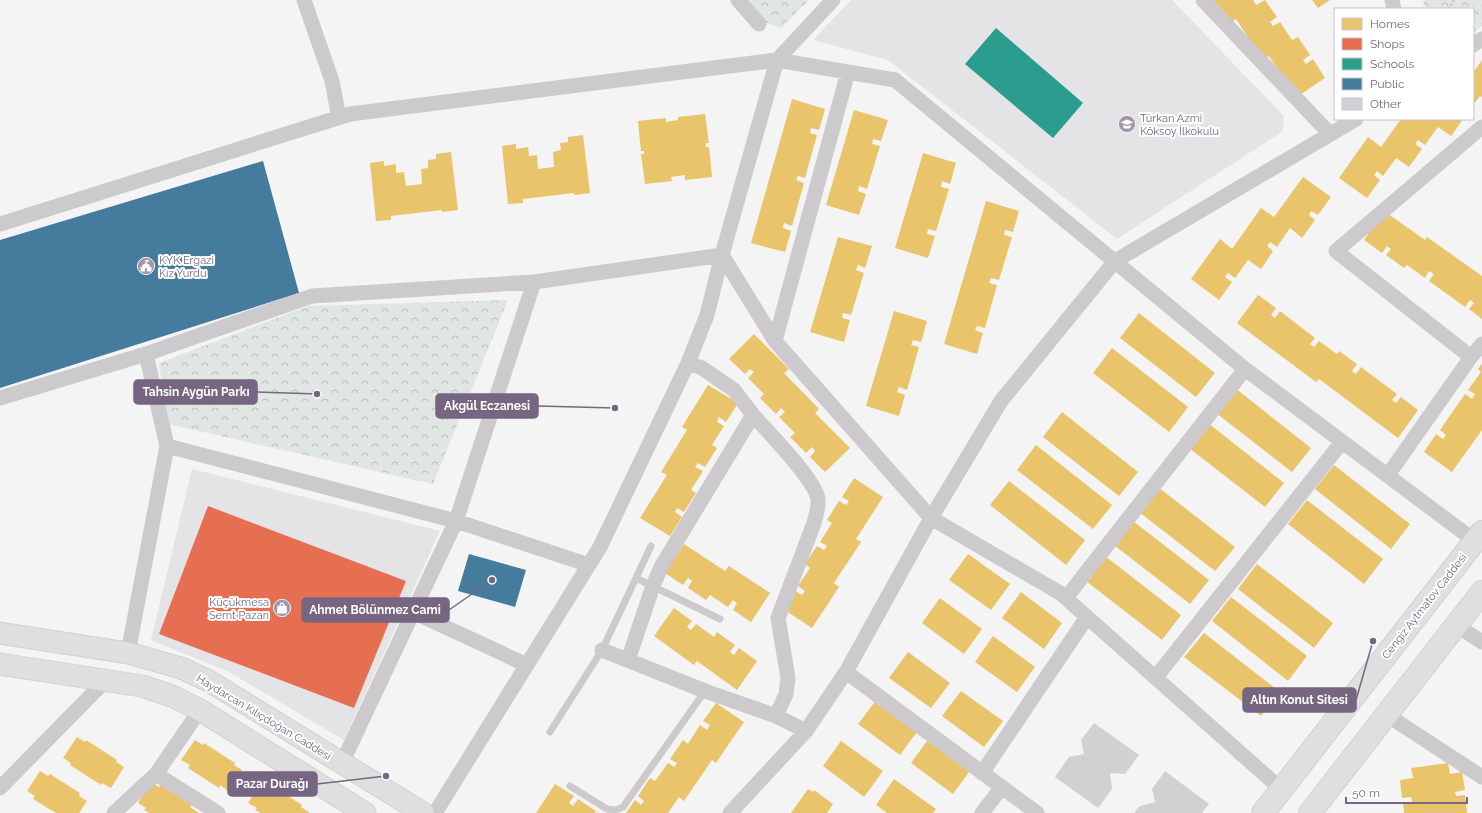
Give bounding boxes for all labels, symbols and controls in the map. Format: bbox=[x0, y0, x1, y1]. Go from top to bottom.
legend bbox=[1334, 8, 1474, 120]
text: Homes bbox=[1370, 17, 1410, 31]
text: Shops bbox=[1370, 37, 1405, 51]
text: Schools bbox=[1370, 57, 1414, 71]
text: Public bbox=[1370, 77, 1405, 91]
text: Other bbox=[1370, 97, 1402, 111]
place label: Türkan Azmi Köksoy İlkokulu bbox=[1140, 112, 1219, 138]
school or university icon: Türkan Azmi Köksoy İlkokulu bbox=[1117, 114, 1137, 134]
place label: KYK Ergazi Kız Yurdu bbox=[159, 254, 214, 280]
public building icon: KYK Ergazi Kız Yurdu bbox=[136, 256, 156, 276]
callout: Tahsin Aygün Parkı bbox=[134, 380, 257, 404]
text: Tahsin Aygün Parkı bbox=[142, 385, 250, 399]
callout: Akgül Eczanesi bbox=[436, 394, 538, 418]
text: Akgül Eczanesi bbox=[444, 399, 530, 413]
street label: Cengiz Aytmatov Caddesi bbox=[1379, 551, 1470, 662]
place label: Küçükmesa Semt Pazarı bbox=[209, 596, 269, 622]
shop icon: Küçükmesa Semt Pazarı bbox=[272, 598, 292, 618]
callout: Ahmet Bölünmez Cami bbox=[302, 598, 449, 622]
text: Ahmet Bölünmez Cami bbox=[309, 603, 441, 617]
street label: Haydarcan Kılıçdoğan Caddesi bbox=[194, 672, 334, 763]
callout: Altın Konut Sitesi bbox=[1243, 688, 1356, 712]
text: Altın Konut Sitesi bbox=[1250, 693, 1348, 707]
callout: Pazar Durağı bbox=[228, 772, 317, 796]
text: Pazar Durağı bbox=[236, 777, 308, 791]
scale bar bbox=[1346, 779, 1467, 805]
text: 50 m bbox=[1352, 786, 1380, 800]

